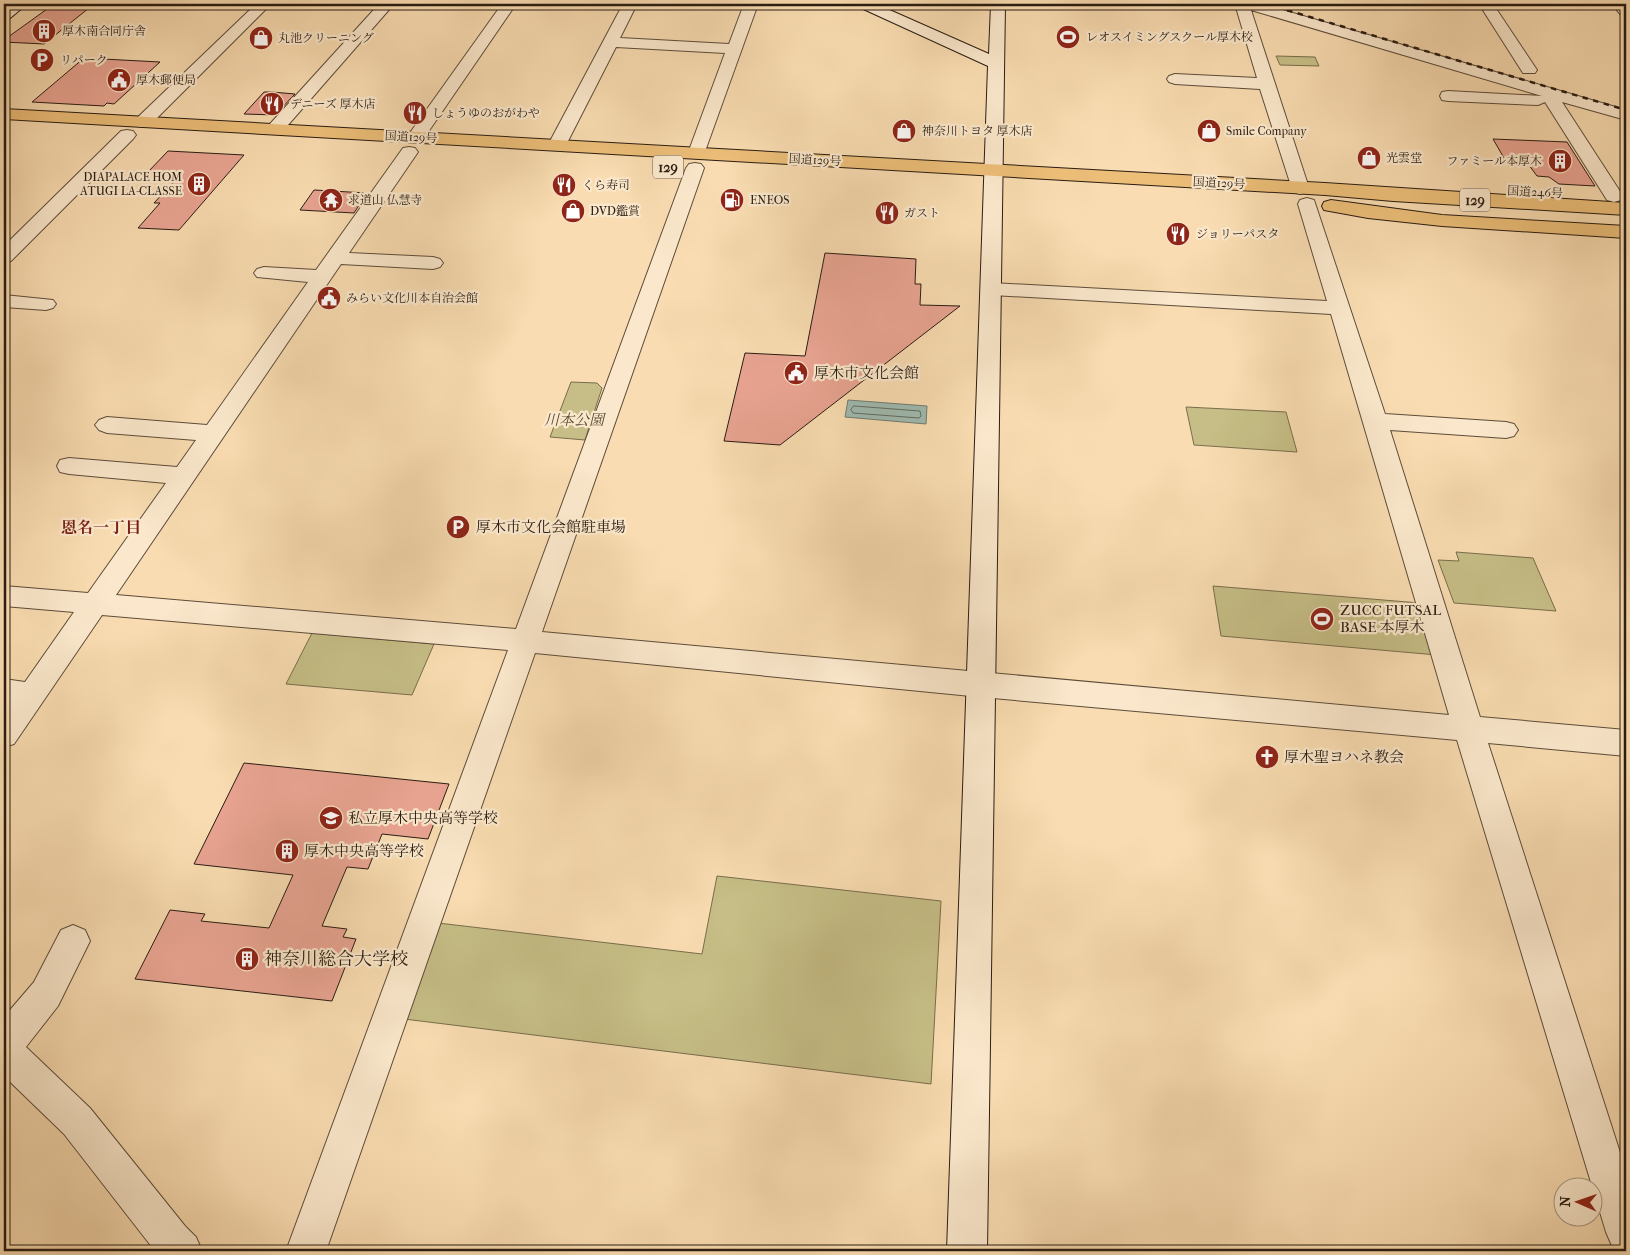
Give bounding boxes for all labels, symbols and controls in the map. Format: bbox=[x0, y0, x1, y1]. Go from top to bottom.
building icon: 厚木南合同庁舎 bbox=[31, 18, 57, 44]
place label: 厚木南合同庁舎 bbox=[62, 24, 146, 38]
sports icon: レオスイミングスクール厚木校 bbox=[1055, 24, 1081, 50]
shop icon: 丸池クリーニング bbox=[248, 25, 274, 51]
place label: レオスイミングスクール厚木校 bbox=[1086, 30, 1253, 44]
place label: 丸池クリーニング bbox=[278, 31, 374, 45]
parking icon: リパーク bbox=[29, 47, 55, 73]
place label: リパーク bbox=[60, 53, 108, 67]
public building icon: 厚木郵便局 bbox=[106, 67, 132, 93]
place label: 厚木郵便局 bbox=[136, 73, 196, 87]
restaurant icon: デニーズ 厚木店 bbox=[259, 91, 285, 117]
place label: デニーズ 厚木店 bbox=[290, 97, 376, 111]
restaurant icon: しょうゆのおがわや bbox=[402, 100, 428, 126]
place label: しょうゆのおがわや bbox=[432, 106, 540, 120]
shop icon: 神奈川トヨタ 厚木店 bbox=[891, 118, 917, 144]
shop icon: Smile Company bbox=[1196, 118, 1222, 144]
place label: 神奈川トヨタ 厚木店 bbox=[922, 124, 1033, 138]
place label: Smile Company bbox=[1226, 124, 1307, 138]
street label: 国道129号 bbox=[384, 129, 438, 145]
shop icon: 光雲堂 bbox=[1356, 145, 1382, 171]
building icon: ファミール本厚木 bbox=[1547, 148, 1573, 174]
place label: 光雲堂 bbox=[1386, 151, 1422, 165]
street label: 国道129号 bbox=[788, 152, 842, 168]
place label: ファミール本厚木 bbox=[1446, 154, 1542, 168]
road number: 129 bbox=[653, 156, 683, 178]
place label: DIAPALACE HOM ATUGI LA-CLASSE bbox=[79, 170, 182, 198]
building icon: DIAPALACE HOM ATUGI LA-CLASSE bbox=[186, 171, 212, 197]
restaurant icon: くら寿司 bbox=[551, 172, 577, 198]
street label: 国道129号 bbox=[1192, 175, 1246, 191]
place label: くら寿司 bbox=[582, 178, 630, 192]
street label: 国道246号 bbox=[1507, 184, 1563, 200]
temple icon: 求道山 仏慧寺 bbox=[318, 187, 344, 213]
fuel station icon: ENEOS bbox=[719, 187, 745, 213]
road number: 129 bbox=[1460, 188, 1490, 212]
place label: 求道山 仏慧寺 bbox=[348, 193, 423, 207]
place label: ENEOS bbox=[750, 193, 789, 207]
shop icon: DVD鑑賞 bbox=[560, 198, 586, 224]
restaurant icon: ガスト bbox=[874, 200, 900, 226]
place label: DVD鑑賞 bbox=[590, 204, 640, 218]
place label: ガスト bbox=[904, 206, 940, 220]
restaurant icon: ジョリーパスタ bbox=[1165, 221, 1191, 247]
place label: ジョリーパスタ bbox=[1196, 227, 1279, 241]
public building icon: みらい文化川本自治会館 bbox=[316, 285, 342, 311]
place label: みらい文化川本自治会館 bbox=[346, 291, 478, 305]
public building icon: 厚木市文化会館 bbox=[783, 360, 809, 386]
place label: 厚木市文化会館 bbox=[814, 364, 919, 382]
park label: 川本公園 bbox=[544, 411, 607, 429]
parking icon: 厚木市文化会館駐車場 bbox=[445, 514, 471, 540]
district label: 恩名一丁目 bbox=[61, 518, 141, 537]
place label: 厚木市文化会館駐車場 bbox=[476, 518, 626, 536]
place label: ZUCC FUTSAL BASE 本厚木 bbox=[1340, 601, 1441, 636]
sports icon: ZUCC FUTSAL BASE 本厚木 bbox=[1309, 606, 1335, 632]
church icon: 厚木聖ヨハネ教会 bbox=[1254, 744, 1280, 770]
place label: 厚木聖ヨハネ教会 bbox=[1284, 748, 1404, 766]
school or university icon: 私立厚木中央高等学校 bbox=[318, 805, 344, 831]
place label: 私立厚木中央高等学校 bbox=[348, 809, 498, 827]
building icon: 厚木中央高等学校 bbox=[274, 838, 300, 864]
place label: 厚木中央高等学校 bbox=[304, 842, 424, 860]
building icon: 神奈川総合大学校 bbox=[234, 946, 260, 972]
place label: 神奈川総合大学校 bbox=[264, 949, 408, 970]
north arrow bbox=[1552, 1178, 1602, 1228]
text: N bbox=[1557, 1196, 1574, 1207]

